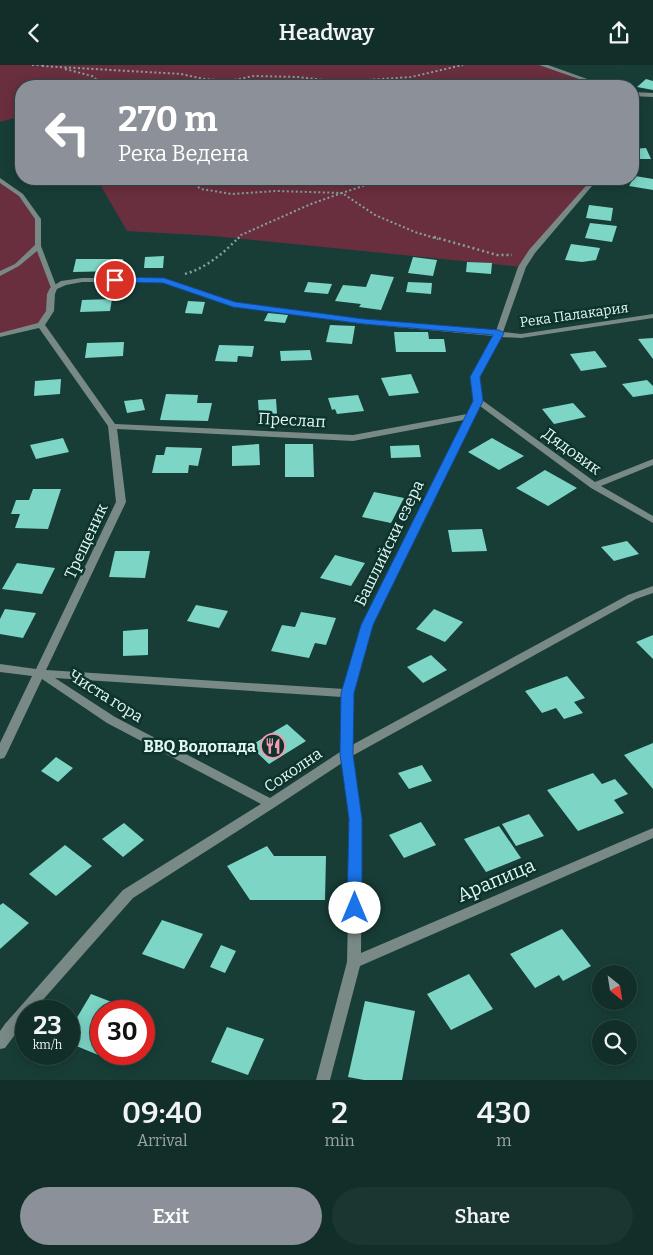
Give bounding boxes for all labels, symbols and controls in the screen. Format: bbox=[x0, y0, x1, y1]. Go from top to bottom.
icon: back bbox=[20, 19, 48, 47]
text: Headway bbox=[279, 19, 374, 46]
icon: share bbox=[605, 19, 633, 47]
text: 270 m bbox=[118, 98, 218, 140]
icon: left bbox=[35, 100, 100, 165]
text: Река Ведена bbox=[118, 140, 249, 167]
pin bbox=[94, 259, 136, 301]
icon: arrive bbox=[101, 266, 129, 294]
street label: Река Палакария bbox=[519, 299, 630, 331]
street label: Преслап bbox=[258, 409, 326, 431]
street label: Дядовик bbox=[539, 424, 605, 479]
street label: Башлийски езера bbox=[350, 477, 428, 609]
street label: Трещеник bbox=[60, 500, 112, 582]
street label: Чиста гора bbox=[65, 666, 147, 726]
restaurant icon: BBQ Водопада bbox=[260, 733, 286, 759]
place label: BBQ Водопада bbox=[143, 737, 256, 756]
street label: Соколна bbox=[260, 744, 326, 796]
street label: Арапица bbox=[453, 853, 539, 907]
position arrow bbox=[328, 881, 380, 933]
north arrow bbox=[592, 965, 638, 1010]
map controls bbox=[592, 965, 637, 1065]
speed limit sign: 30 bbox=[90, 1000, 155, 1065]
text: 23 bbox=[33, 1011, 62, 1041]
button: search bbox=[592, 1020, 637, 1065]
text: km/h bbox=[33, 1038, 62, 1052]
text: 09:40 bbox=[122, 1095, 203, 1131]
text: 2 bbox=[331, 1095, 348, 1131]
text: 430 bbox=[477, 1095, 531, 1131]
text: Arrival bbox=[137, 1131, 188, 1150]
text: min bbox=[325, 1131, 355, 1150]
text: m bbox=[496, 1131, 512, 1150]
button: Exit bbox=[20, 1187, 322, 1245]
button: Share bbox=[332, 1187, 633, 1245]

